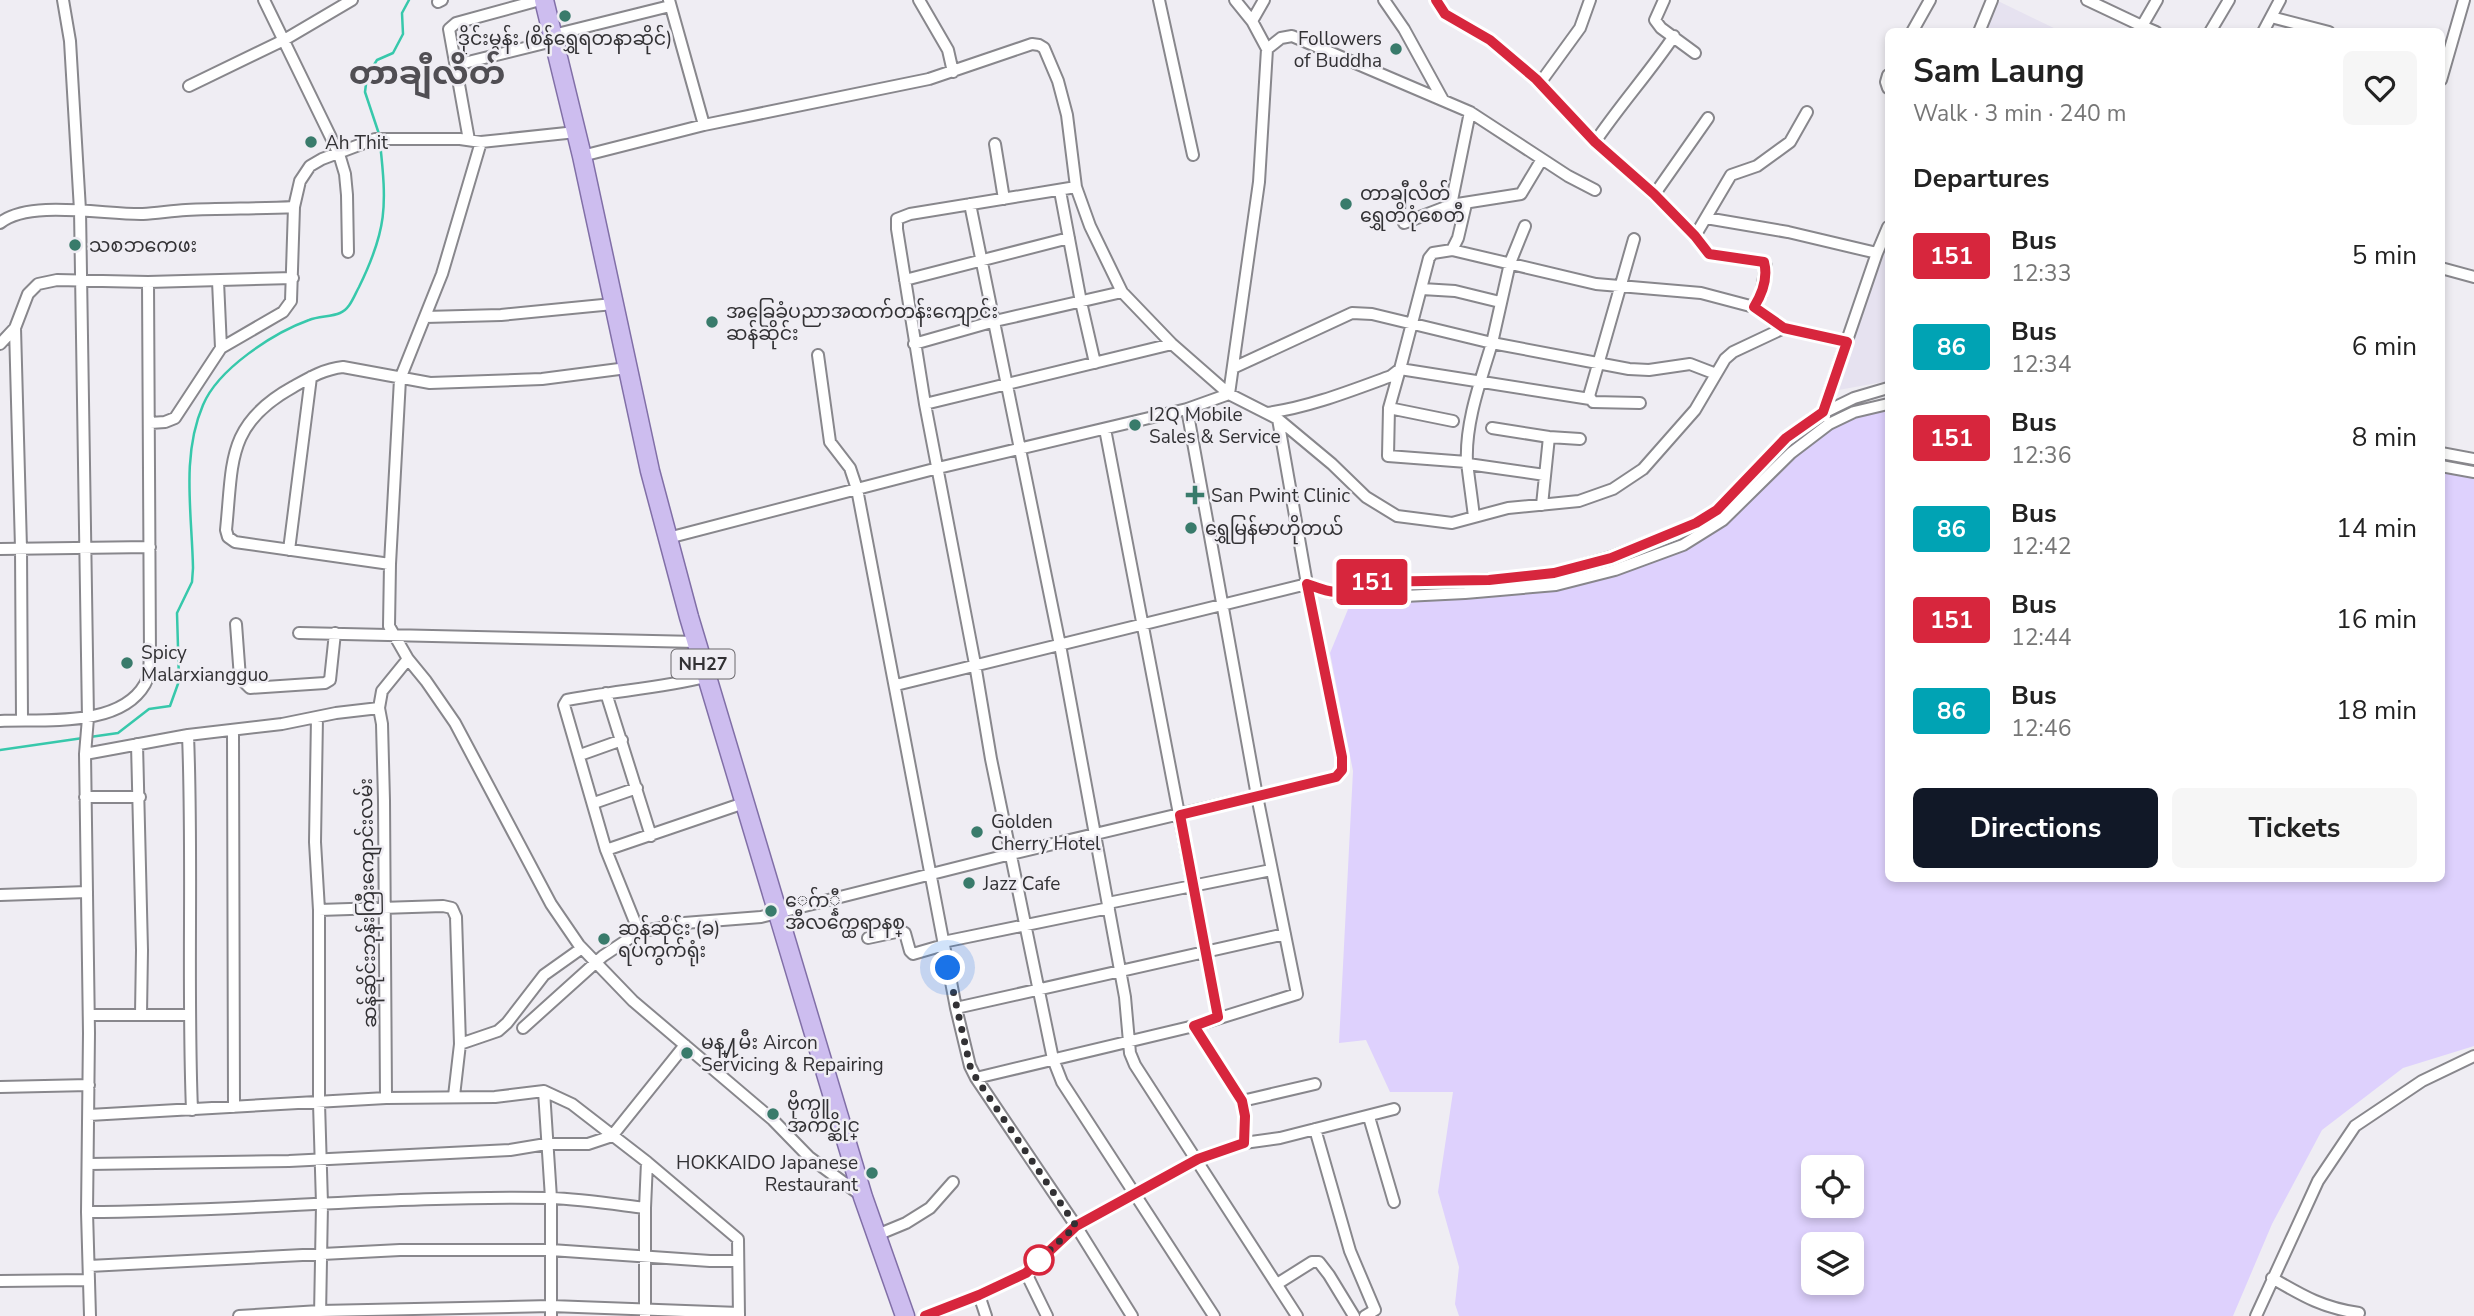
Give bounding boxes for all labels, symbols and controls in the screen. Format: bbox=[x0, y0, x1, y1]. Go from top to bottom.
marker: ဒိုင်းမွန်း (စိန်ရွှေရတနာဆိုင်) bbox=[557, 8, 573, 24]
place label: ဒိုင်းမွန်း (စိန်ရွှေရတနာဆိုင်) bbox=[458, 24, 672, 55]
place label: Followers of Buddha bbox=[1294, 26, 1382, 74]
marker: Followers of Buddha bbox=[1388, 41, 1404, 57]
text: Sam Laung bbox=[1913, 49, 2085, 94]
district label: တာချီလိတ် bbox=[349, 50, 505, 100]
button: heart bbox=[2343, 51, 2417, 125]
text: Walk · 3 min · 240 m bbox=[1913, 98, 2126, 129]
place label: Ah Thit bbox=[325, 130, 388, 156]
marker: Ah Thit bbox=[303, 134, 319, 150]
text: Departures bbox=[1913, 161, 2049, 196]
place label: တာချီလိတ် ရွှေတိဂုံစေတီ bbox=[1360, 179, 1465, 232]
marker: တာချီလိတ် ရွှေတိဂုံစေတီ bbox=[1338, 196, 1354, 212]
text: Bus bbox=[2011, 223, 2057, 258]
place label: သစၥာကေဖး bbox=[89, 233, 197, 259]
marker: သစၥာကေဖး bbox=[67, 237, 83, 253]
text: 5 min bbox=[2352, 238, 2417, 273]
text: 151 bbox=[1930, 240, 1973, 272]
text: 12:33 bbox=[2011, 258, 2071, 289]
place label: အခြေခံပညာအထက်တန်းကျောင်း ဆန်ဆိုင်း bbox=[726, 297, 998, 350]
marker: အခြေခံပညာအထက်တန်းကျောင်း ဆန်ဆိုင်း bbox=[704, 314, 720, 330]
text: Bus bbox=[2011, 314, 2057, 349]
text: 6 min bbox=[2352, 329, 2417, 364]
text: 86 bbox=[1937, 331, 1966, 363]
text: 12:34 bbox=[2011, 349, 2071, 380]
place label: I2Q Mobile Sales & Service bbox=[1149, 402, 1281, 450]
text: Bus bbox=[2011, 405, 2057, 440]
marker: I2Q Mobile Sales & Service bbox=[1127, 417, 1143, 433]
text: 8 min bbox=[2352, 420, 2417, 455]
text: 151 bbox=[1930, 422, 1973, 454]
text: 12:36 bbox=[2011, 440, 2071, 471]
place label: San Pwint Clinic bbox=[1211, 483, 1350, 509]
marker: San Pwint Clinic bbox=[1185, 485, 1205, 505]
text: Bus bbox=[2011, 496, 2057, 531]
text: 14 min bbox=[2336, 511, 2417, 546]
text: 86 bbox=[1937, 513, 1966, 545]
place label: ရွှေမြန်မာဟိုတယ် bbox=[1205, 514, 1343, 545]
marker: ရွှေမြန်မာဟိုတယ် bbox=[1183, 520, 1199, 536]
text: 12:42 bbox=[2011, 531, 2071, 562]
line badge: 151 bbox=[1332, 559, 1412, 605]
text: 151 bbox=[1350, 566, 1394, 598]
text: Bus bbox=[2011, 587, 2057, 622]
text: 16 min bbox=[2336, 602, 2417, 637]
text: 151 bbox=[1930, 604, 1973, 636]
text: 12:44 bbox=[2011, 622, 2071, 653]
place label: Spicy Malarxiangguo bbox=[141, 640, 269, 688]
road number: NH27 bbox=[672, 650, 734, 678]
marker: Spicy Malarxiangguo bbox=[119, 655, 135, 671]
text: Bus bbox=[2011, 678, 2057, 713]
text: 18 min bbox=[2336, 693, 2417, 728]
text: 86 bbox=[1937, 695, 1966, 727]
text: 12:46 bbox=[2011, 713, 2071, 744]
street label: ဆန်ဆိုင်းဘုန်းကြီးကျောင်းလမ်း bbox=[351, 778, 386, 1028]
button: Directions bbox=[1913, 788, 2158, 868]
button: Tickets bbox=[2172, 788, 2417, 868]
place label: Golden Cherry Hotel bbox=[991, 809, 1101, 857]
marker: Golden Cherry Hotel bbox=[969, 824, 985, 840]
place label: Jazz Cafe bbox=[982, 871, 1060, 897]
marker: Jazz Cafe bbox=[961, 875, 977, 891]
place label: ေဂ်ာ္နီ အီလက္ထေရာနစ္ bbox=[785, 886, 905, 938]
marker: ေဂ်ာ္နီ အီလက္ထေရာနစ္ bbox=[763, 903, 779, 919]
place label: ဆန်ဆိုင်း (ခ) ရပ်ကွက်ရုံး bbox=[618, 914, 720, 967]
marker: ဆန်ဆိုင်း (ခ) ရပ်ကွက်ရုံး bbox=[596, 931, 612, 947]
your location bbox=[930, 950, 965, 985]
place label: မန္႔မီး Aircon Servicing & Repairing bbox=[701, 1028, 884, 1078]
marker: မန္႔မီး Aircon Servicing & Repairing bbox=[679, 1045, 695, 1061]
place label: ဗိုက္ပူ အကင္ဆိုင္ bbox=[787, 1089, 860, 1141]
marker: ဗိုက္ပူ အကင္ဆိုင္ bbox=[765, 1106, 781, 1122]
place label: HOKKAIDO Japanese Restaurant bbox=[676, 1150, 858, 1198]
map controls bbox=[1801, 1155, 1864, 1295]
button: locate bbox=[1801, 1155, 1864, 1218]
marker: HOKKAIDO Japanese Restaurant bbox=[864, 1165, 880, 1181]
button: layers bbox=[1801, 1232, 1864, 1295]
unlabelled marker bbox=[1024, 1245, 1054, 1275]

